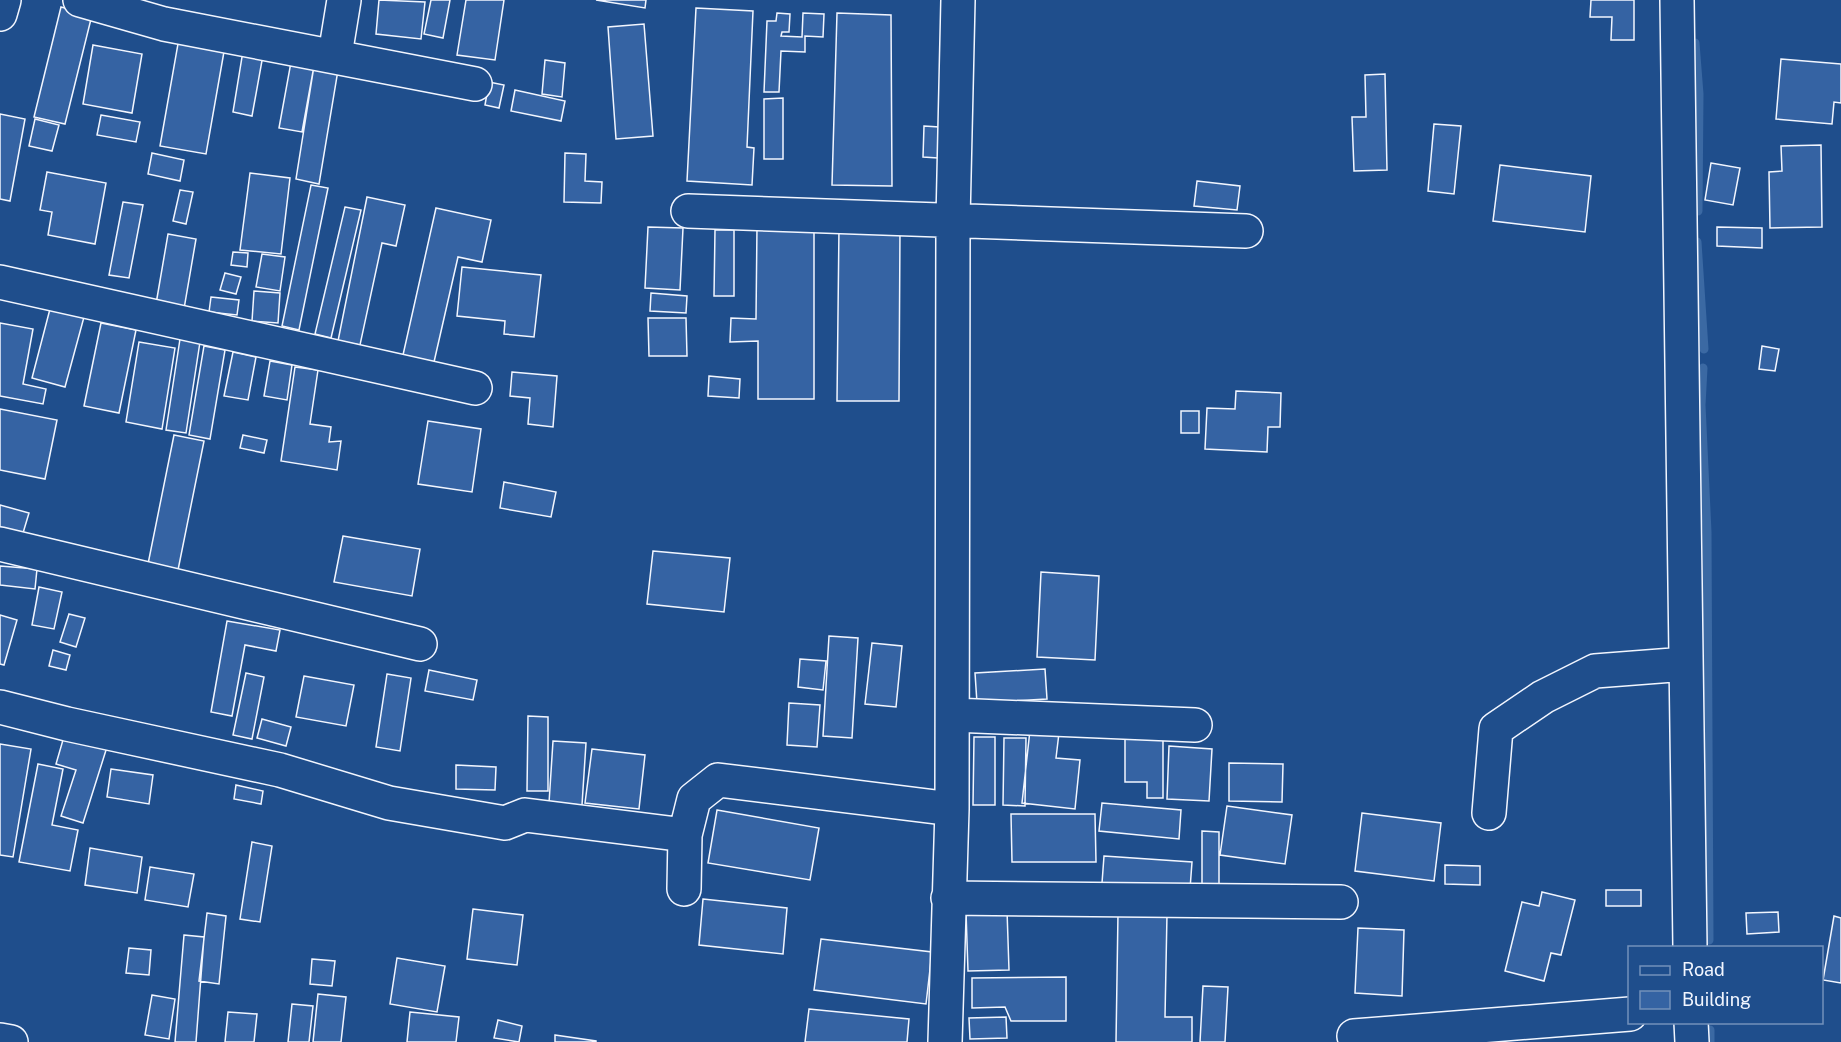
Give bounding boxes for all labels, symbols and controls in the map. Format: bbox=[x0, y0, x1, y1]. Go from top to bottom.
legend bbox=[1628, 946, 1823, 1024]
text: Road bbox=[1682, 959, 1725, 980]
text: Building bbox=[1682, 989, 1751, 1010]

